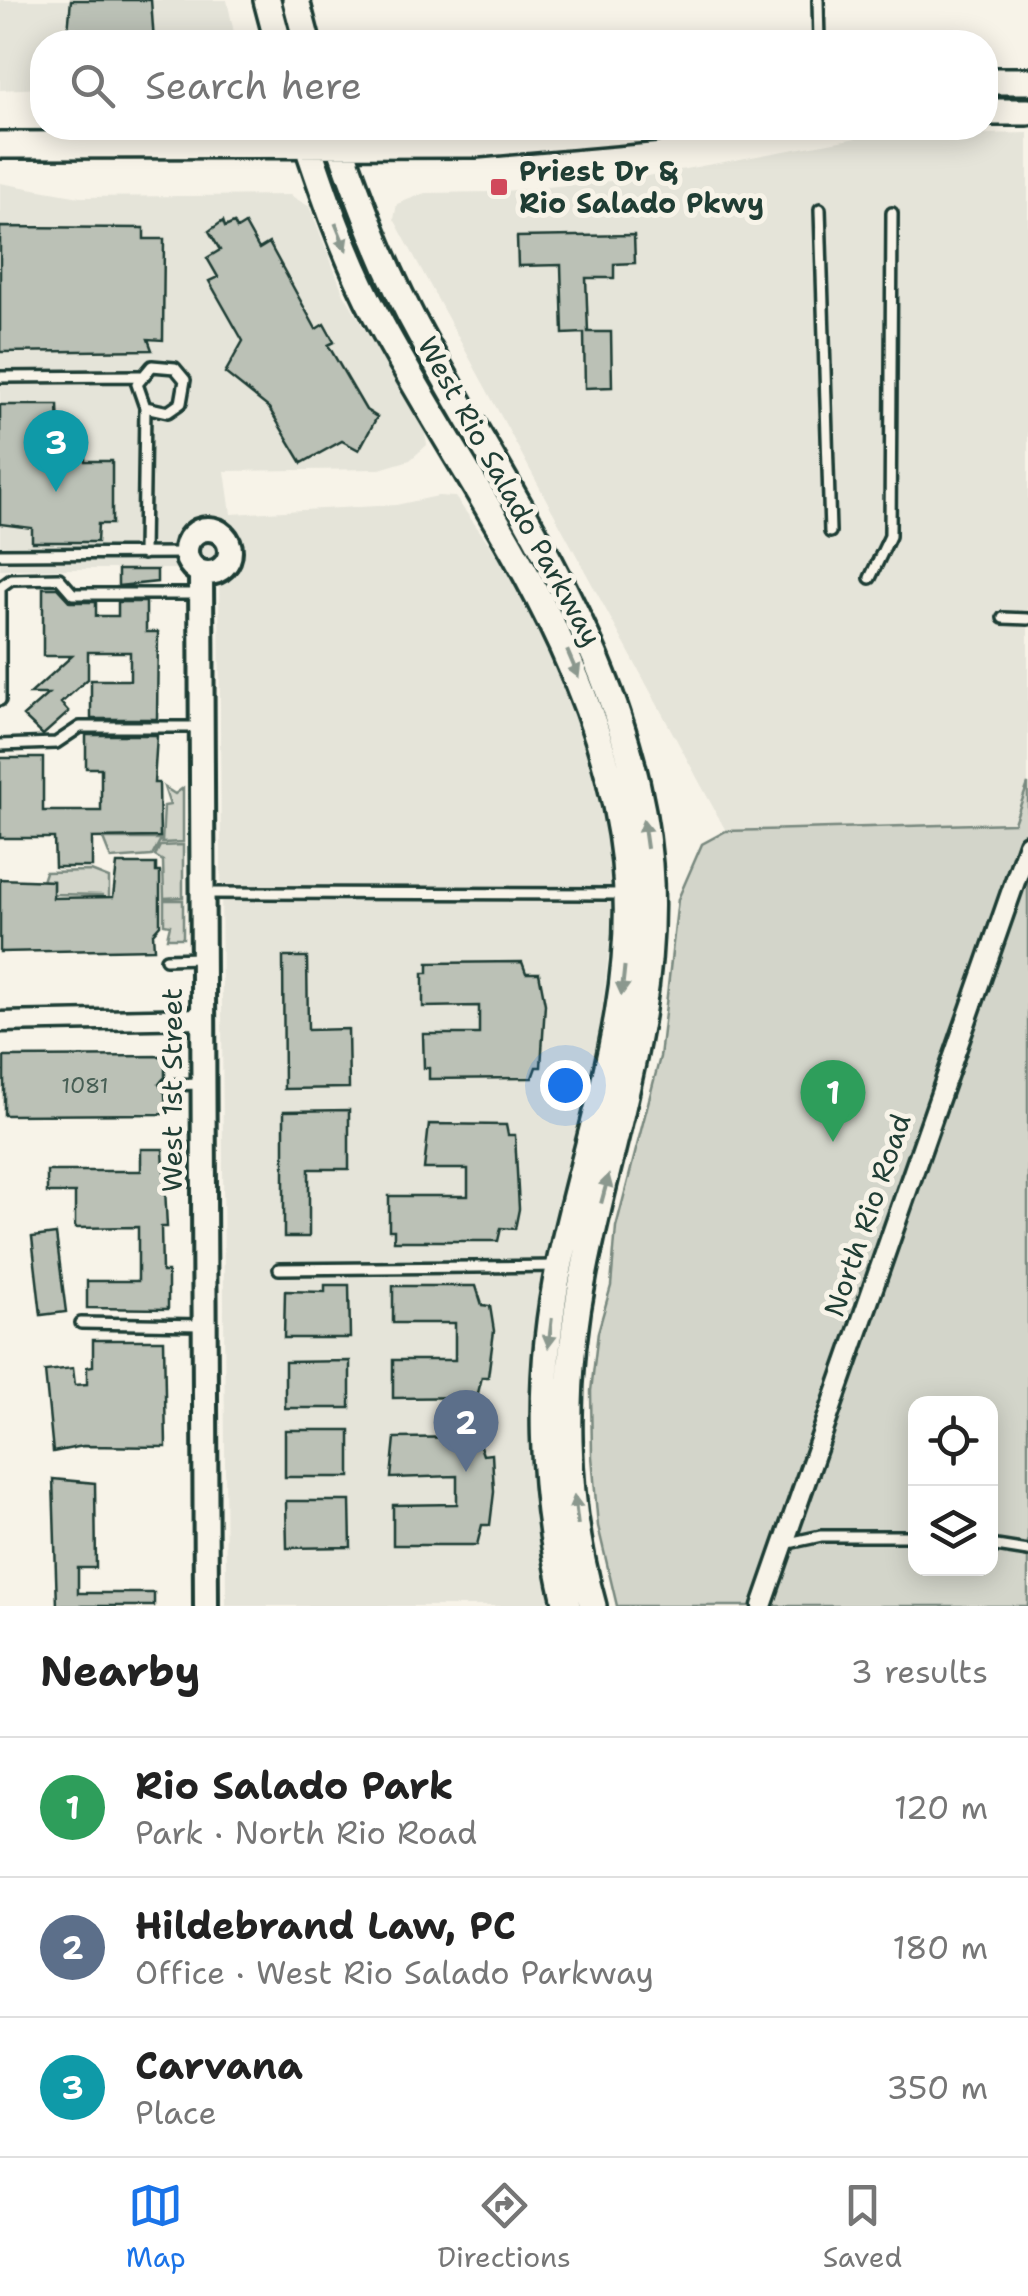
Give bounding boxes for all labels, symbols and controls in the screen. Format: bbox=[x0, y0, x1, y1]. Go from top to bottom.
search box bbox=[30, 30, 998, 140]
icon: search bbox=[65, 58, 120, 113]
text: Search here bbox=[145, 60, 362, 111]
place label: Priest Dr & Rio Salado Pkwy bbox=[519, 152, 764, 222]
marker: Priest Dr & Rio Salado Pkwy bbox=[488, 176, 510, 198]
one-way arrow bbox=[333, 222, 349, 252]
street label: West Rio Salado Parkway bbox=[409, 330, 611, 652]
pin: 3 bbox=[23, 410, 88, 492]
one-way arrow bbox=[565, 649, 581, 679]
one-way arrow bbox=[637, 818, 653, 849]
one-way arrow bbox=[615, 966, 631, 997]
street label: West 1st Street bbox=[153, 988, 191, 1192]
your location bbox=[540, 1060, 591, 1111]
pin: 1 bbox=[800, 1060, 866, 1142]
house number: 1081 bbox=[61, 1071, 109, 1100]
street label: North Rio Road bbox=[814, 1108, 920, 1322]
one-way arrow bbox=[597, 1173, 613, 1204]
one-way arrow bbox=[542, 1318, 558, 1349]
pin: 2 bbox=[434, 1390, 498, 1472]
map controls bbox=[908, 1396, 998, 1576]
button: locate bbox=[908, 1396, 998, 1486]
button: layers bbox=[908, 1486, 998, 1576]
one-way arrow bbox=[567, 1494, 583, 1526]
text: Nearby bbox=[40, 1643, 200, 1699]
text: 3 results bbox=[851, 1650, 988, 1693]
text: Rio Salado Park bbox=[135, 1760, 454, 1811]
text: 1 bbox=[65, 1786, 80, 1829]
text: 120 m bbox=[894, 1786, 988, 1829]
text: Park · North Rio Road bbox=[135, 1811, 477, 1854]
text: Hildebrand Law, PC bbox=[135, 1900, 516, 1951]
text: 2 bbox=[61, 1926, 84, 1969]
text: 180 m bbox=[892, 1926, 988, 1969]
text: Office · West Rio Salado Parkway bbox=[135, 1951, 654, 1994]
text: Carvana bbox=[135, 2040, 303, 2091]
text: 3 bbox=[61, 2066, 84, 2109]
text: 350 m bbox=[886, 2066, 988, 2109]
text: Place bbox=[135, 2091, 217, 2134]
tab: Map bbox=[126, 2178, 186, 2276]
tab: Directions bbox=[437, 2178, 571, 2276]
tab: Saved bbox=[823, 2178, 902, 2276]

